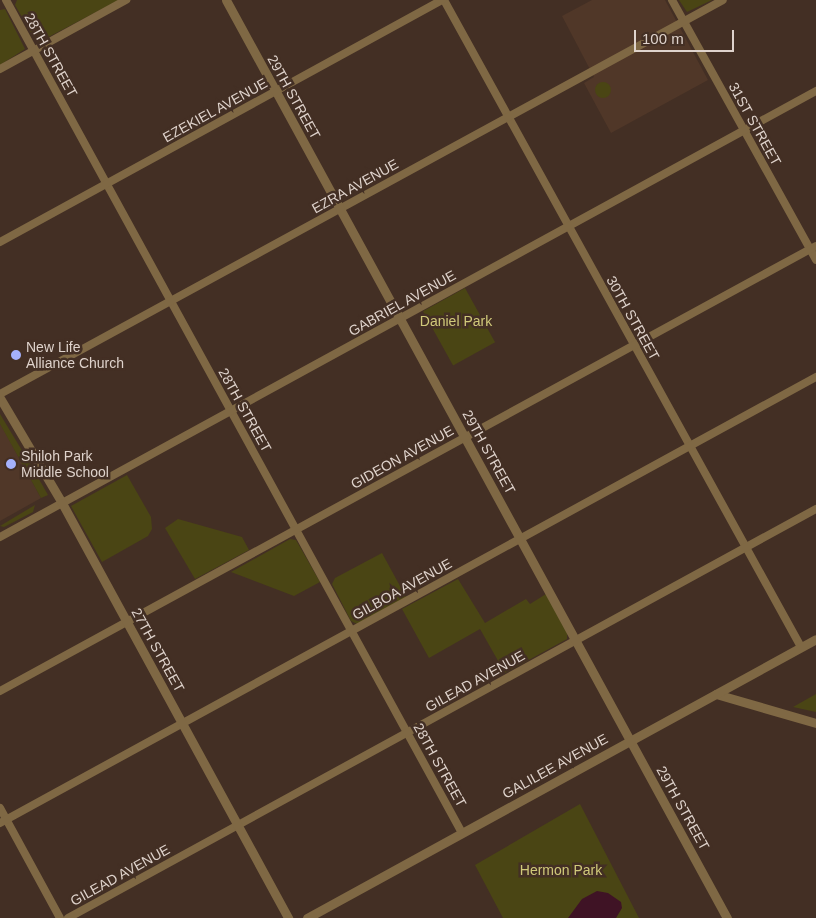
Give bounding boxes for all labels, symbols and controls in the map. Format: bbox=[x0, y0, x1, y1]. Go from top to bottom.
street label: 28TH STREET bbox=[21, 10, 81, 100]
scale bar bbox=[636, 20, 736, 52]
text: 100 m bbox=[642, 30, 684, 47]
street label: 29TH STREET bbox=[264, 52, 324, 142]
street label: EZEKIEL AVENUE bbox=[159, 74, 271, 146]
street label: 31ST STREET bbox=[725, 79, 785, 169]
street label: EZRA AVENUE bbox=[308, 155, 402, 217]
street label: GABRIEL AVENUE bbox=[345, 266, 459, 340]
street label: 30TH STREET bbox=[603, 273, 663, 363]
park label: Daniel Park bbox=[420, 313, 492, 329]
place label: New Life Alliance Church bbox=[26, 339, 124, 372]
marker: New Life Alliance Church bbox=[10, 349, 22, 361]
street label: 28TH STREET bbox=[215, 365, 275, 455]
street label: 29TH STREET bbox=[459, 407, 519, 497]
street label: GIDEON AVENUE bbox=[347, 422, 457, 492]
place label: Shiloh Park Middle School bbox=[21, 448, 109, 481]
marker: Shiloh Park Middle School bbox=[5, 458, 17, 470]
street label: GILBOA AVENUE bbox=[349, 554, 455, 624]
street label: 27TH STREET bbox=[128, 605, 188, 695]
street label: GILEAD AVENUE bbox=[422, 647, 528, 715]
street label: 28TH STREET bbox=[410, 720, 470, 810]
street label: GALILEE AVENUE bbox=[499, 730, 611, 802]
street label: 29TH STREET bbox=[653, 763, 713, 853]
street label: GILEAD AVENUE bbox=[67, 841, 173, 909]
park label: Hermon Park bbox=[520, 862, 602, 878]

